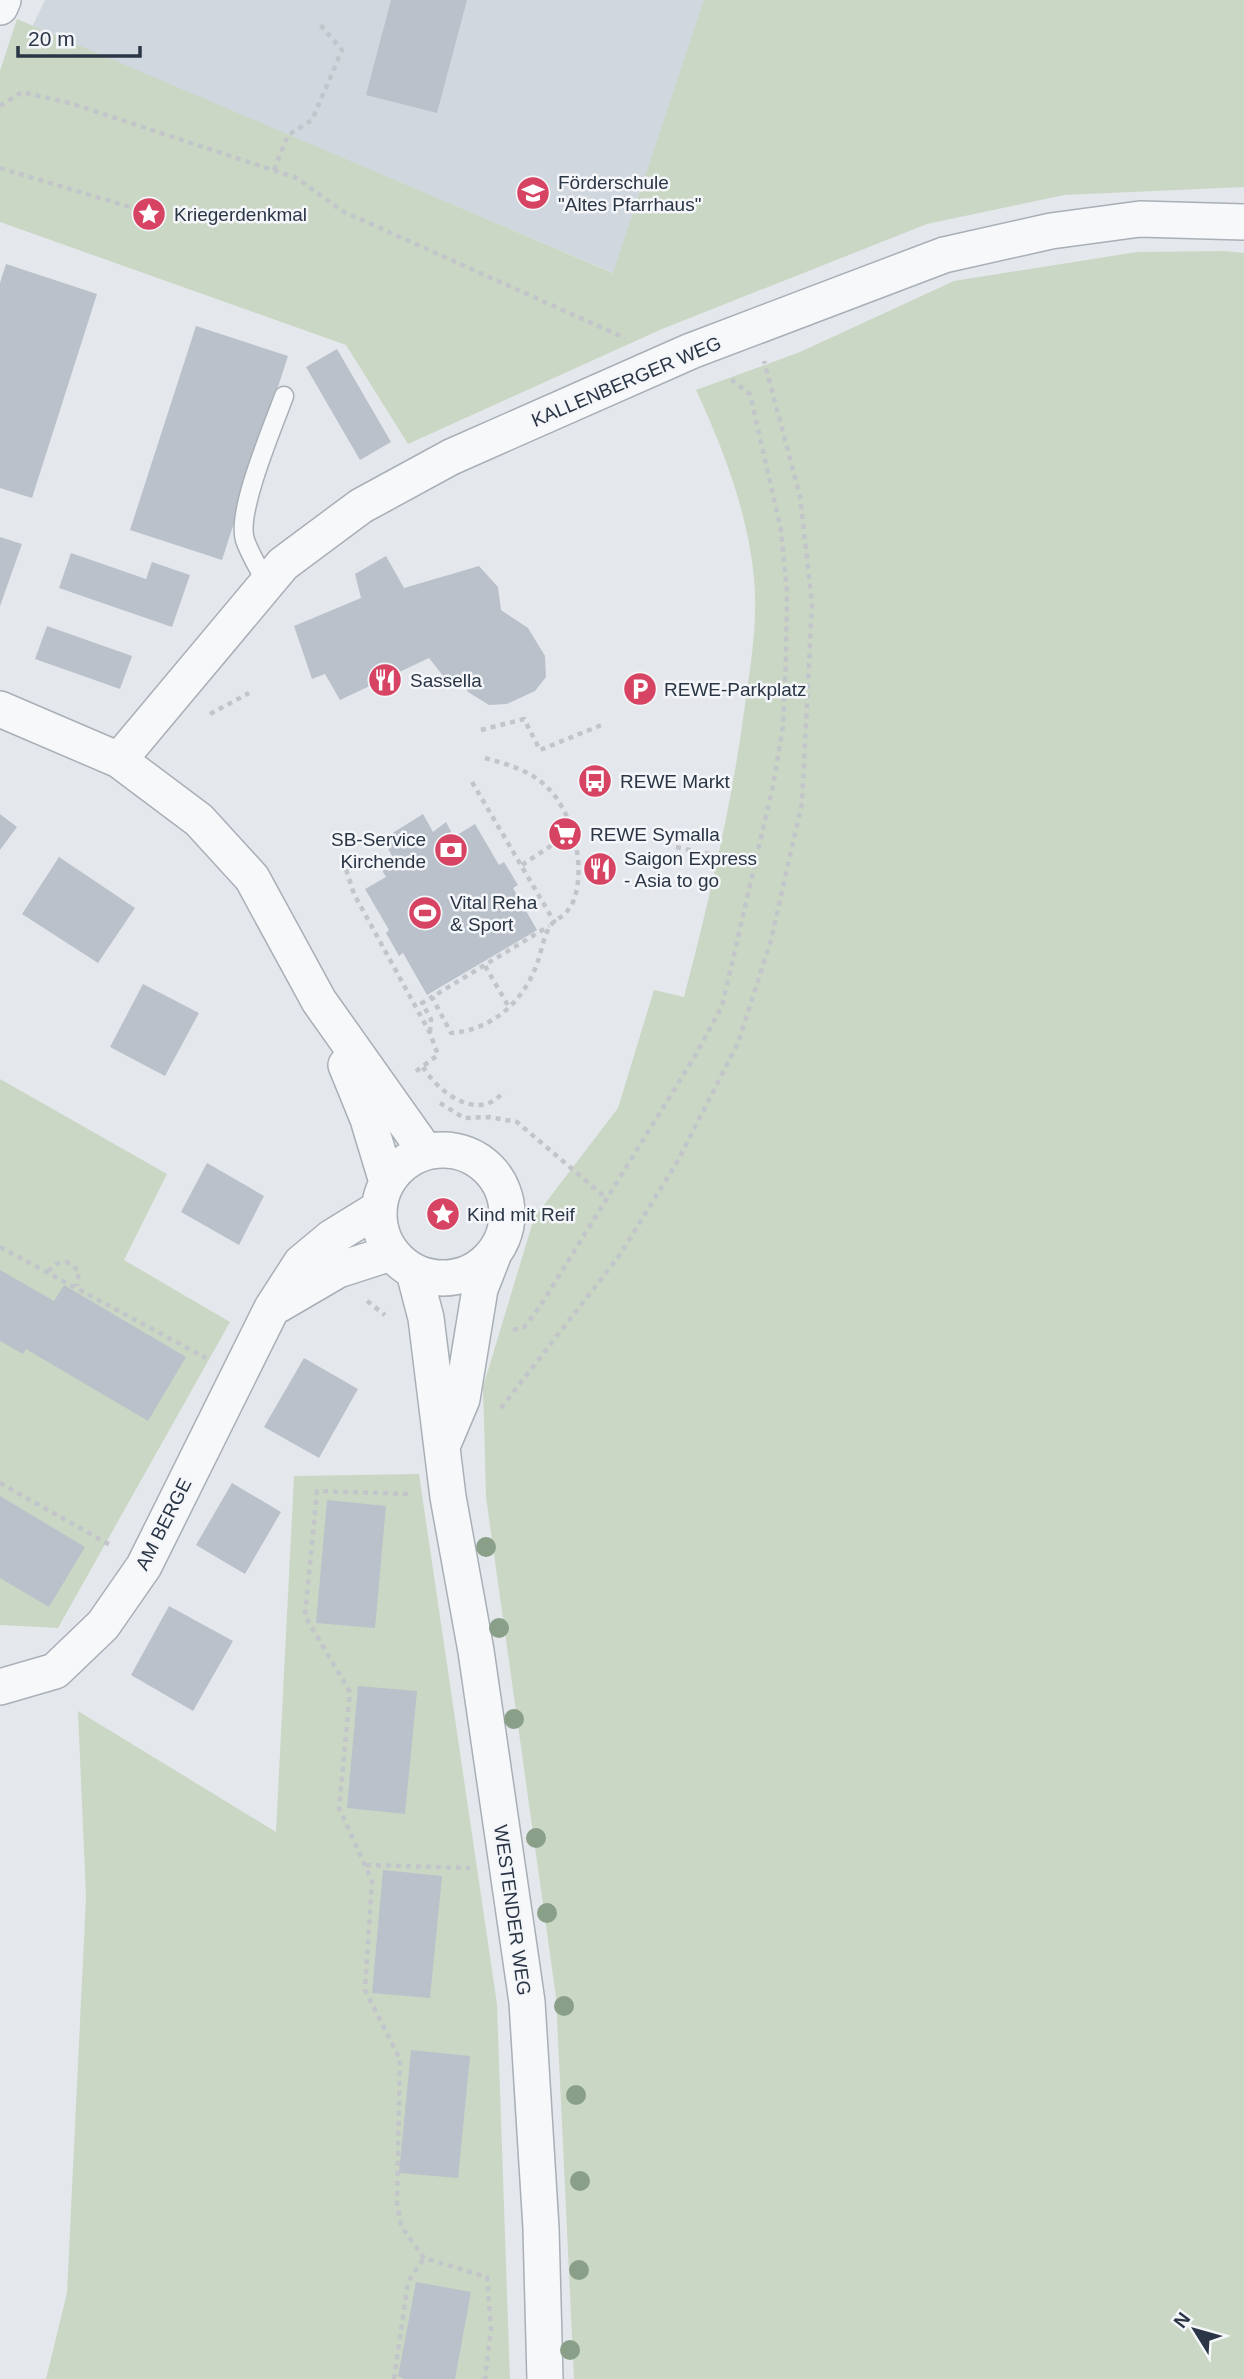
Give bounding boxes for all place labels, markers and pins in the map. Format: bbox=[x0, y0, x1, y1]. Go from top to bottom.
place label: Förderschule "Altes Pfarrhaus" bbox=[558, 172, 701, 215]
school or university icon: Förderschule "Altes Pfarrhaus" bbox=[514, 174, 552, 212]
place icon: Kriegerdenkmal bbox=[130, 195, 168, 233]
place label: Kriegerdenkmal bbox=[174, 204, 307, 225]
restaurant icon: Sassella bbox=[366, 661, 404, 699]
place label: Sassella bbox=[410, 670, 482, 691]
parking icon: REWE-Parkplatz bbox=[621, 670, 659, 708]
place label: REWE-Parkplatz bbox=[664, 679, 807, 700]
bus stop icon: REWE Markt bbox=[576, 762, 614, 800]
place label: REWE Markt bbox=[620, 771, 731, 792]
supermarket icon: REWE Symalla bbox=[546, 815, 584, 853]
place label: REWE Symalla bbox=[590, 824, 720, 845]
place label: SB-Service Kirchende bbox=[331, 829, 426, 872]
bank icon: SB-Service Kirchende bbox=[432, 831, 470, 869]
place label: Saigon Express - Asia to go bbox=[624, 848, 757, 891]
restaurant icon: Saigon Express - Asia to go bbox=[581, 850, 619, 888]
place label: Vital Reha & Sport bbox=[450, 892, 538, 935]
sports icon: Vital Reha & Sport bbox=[406, 894, 444, 932]
place icon: Kind mit Reif bbox=[424, 1195, 462, 1233]
place label: Kind mit Reif bbox=[467, 1204, 575, 1225]

